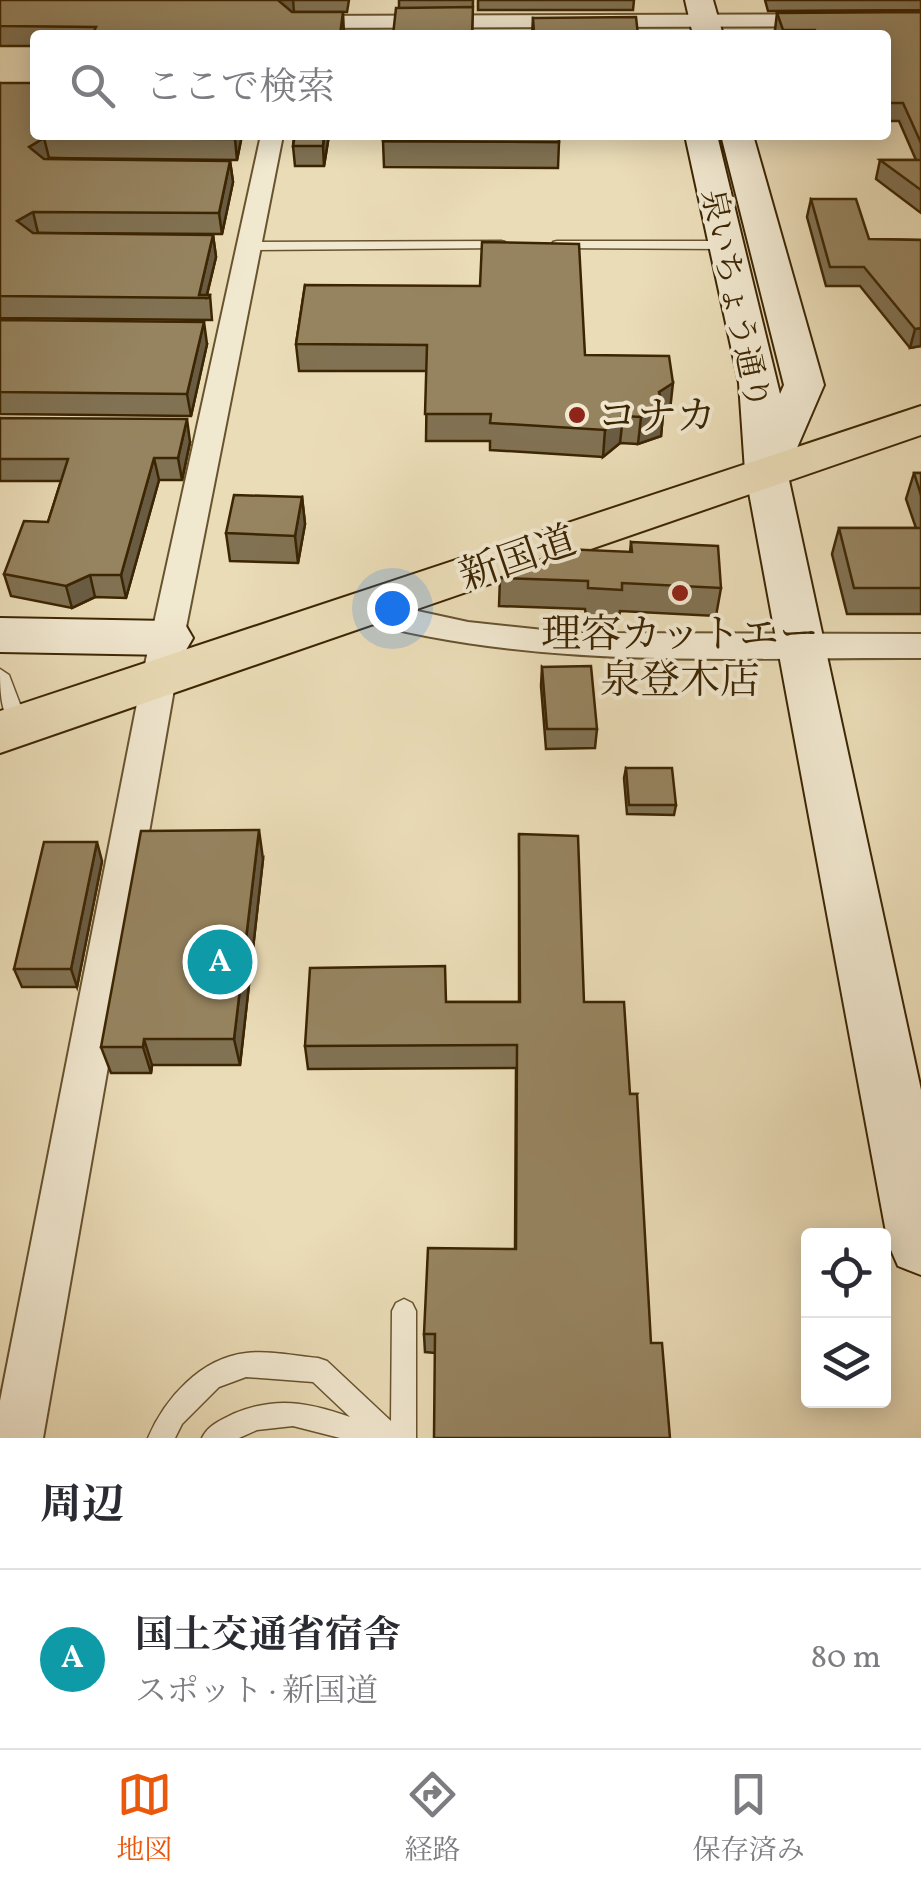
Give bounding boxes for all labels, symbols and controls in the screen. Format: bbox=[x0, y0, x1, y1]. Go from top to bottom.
search box bbox=[30, 30, 891, 140]
icon: search bbox=[65, 58, 120, 113]
text: ここで検索 bbox=[145, 63, 335, 116]
street label: 泉いちょう通り bbox=[688, 185, 778, 414]
place label: コナカ bbox=[597, 391, 716, 447]
marker: コナカ bbox=[566, 404, 588, 426]
street label: 新国道 bbox=[452, 515, 584, 607]
marker: 理容カットエー 泉登木店 bbox=[669, 582, 691, 604]
your location bbox=[367, 583, 418, 634]
place label: 理容カットエー 泉登木店 bbox=[541, 609, 819, 711]
pin: A bbox=[188, 924, 252, 1000]
map controls bbox=[801, 1228, 891, 1408]
button: locate bbox=[801, 1228, 891, 1318]
button: layers bbox=[801, 1318, 891, 1408]
text: 周辺 bbox=[40, 1478, 124, 1537]
text: 国土交通省宿舎 bbox=[135, 1611, 401, 1664]
text: A bbox=[61, 1637, 84, 1681]
text: 80 m bbox=[811, 1637, 881, 1681]
text: スポット · 新国道 bbox=[135, 1671, 378, 1715]
tab: 地図 bbox=[116, 1767, 172, 1871]
tab: 経路 bbox=[404, 1767, 461, 1871]
tab: 保存済み bbox=[693, 1767, 805, 1871]

